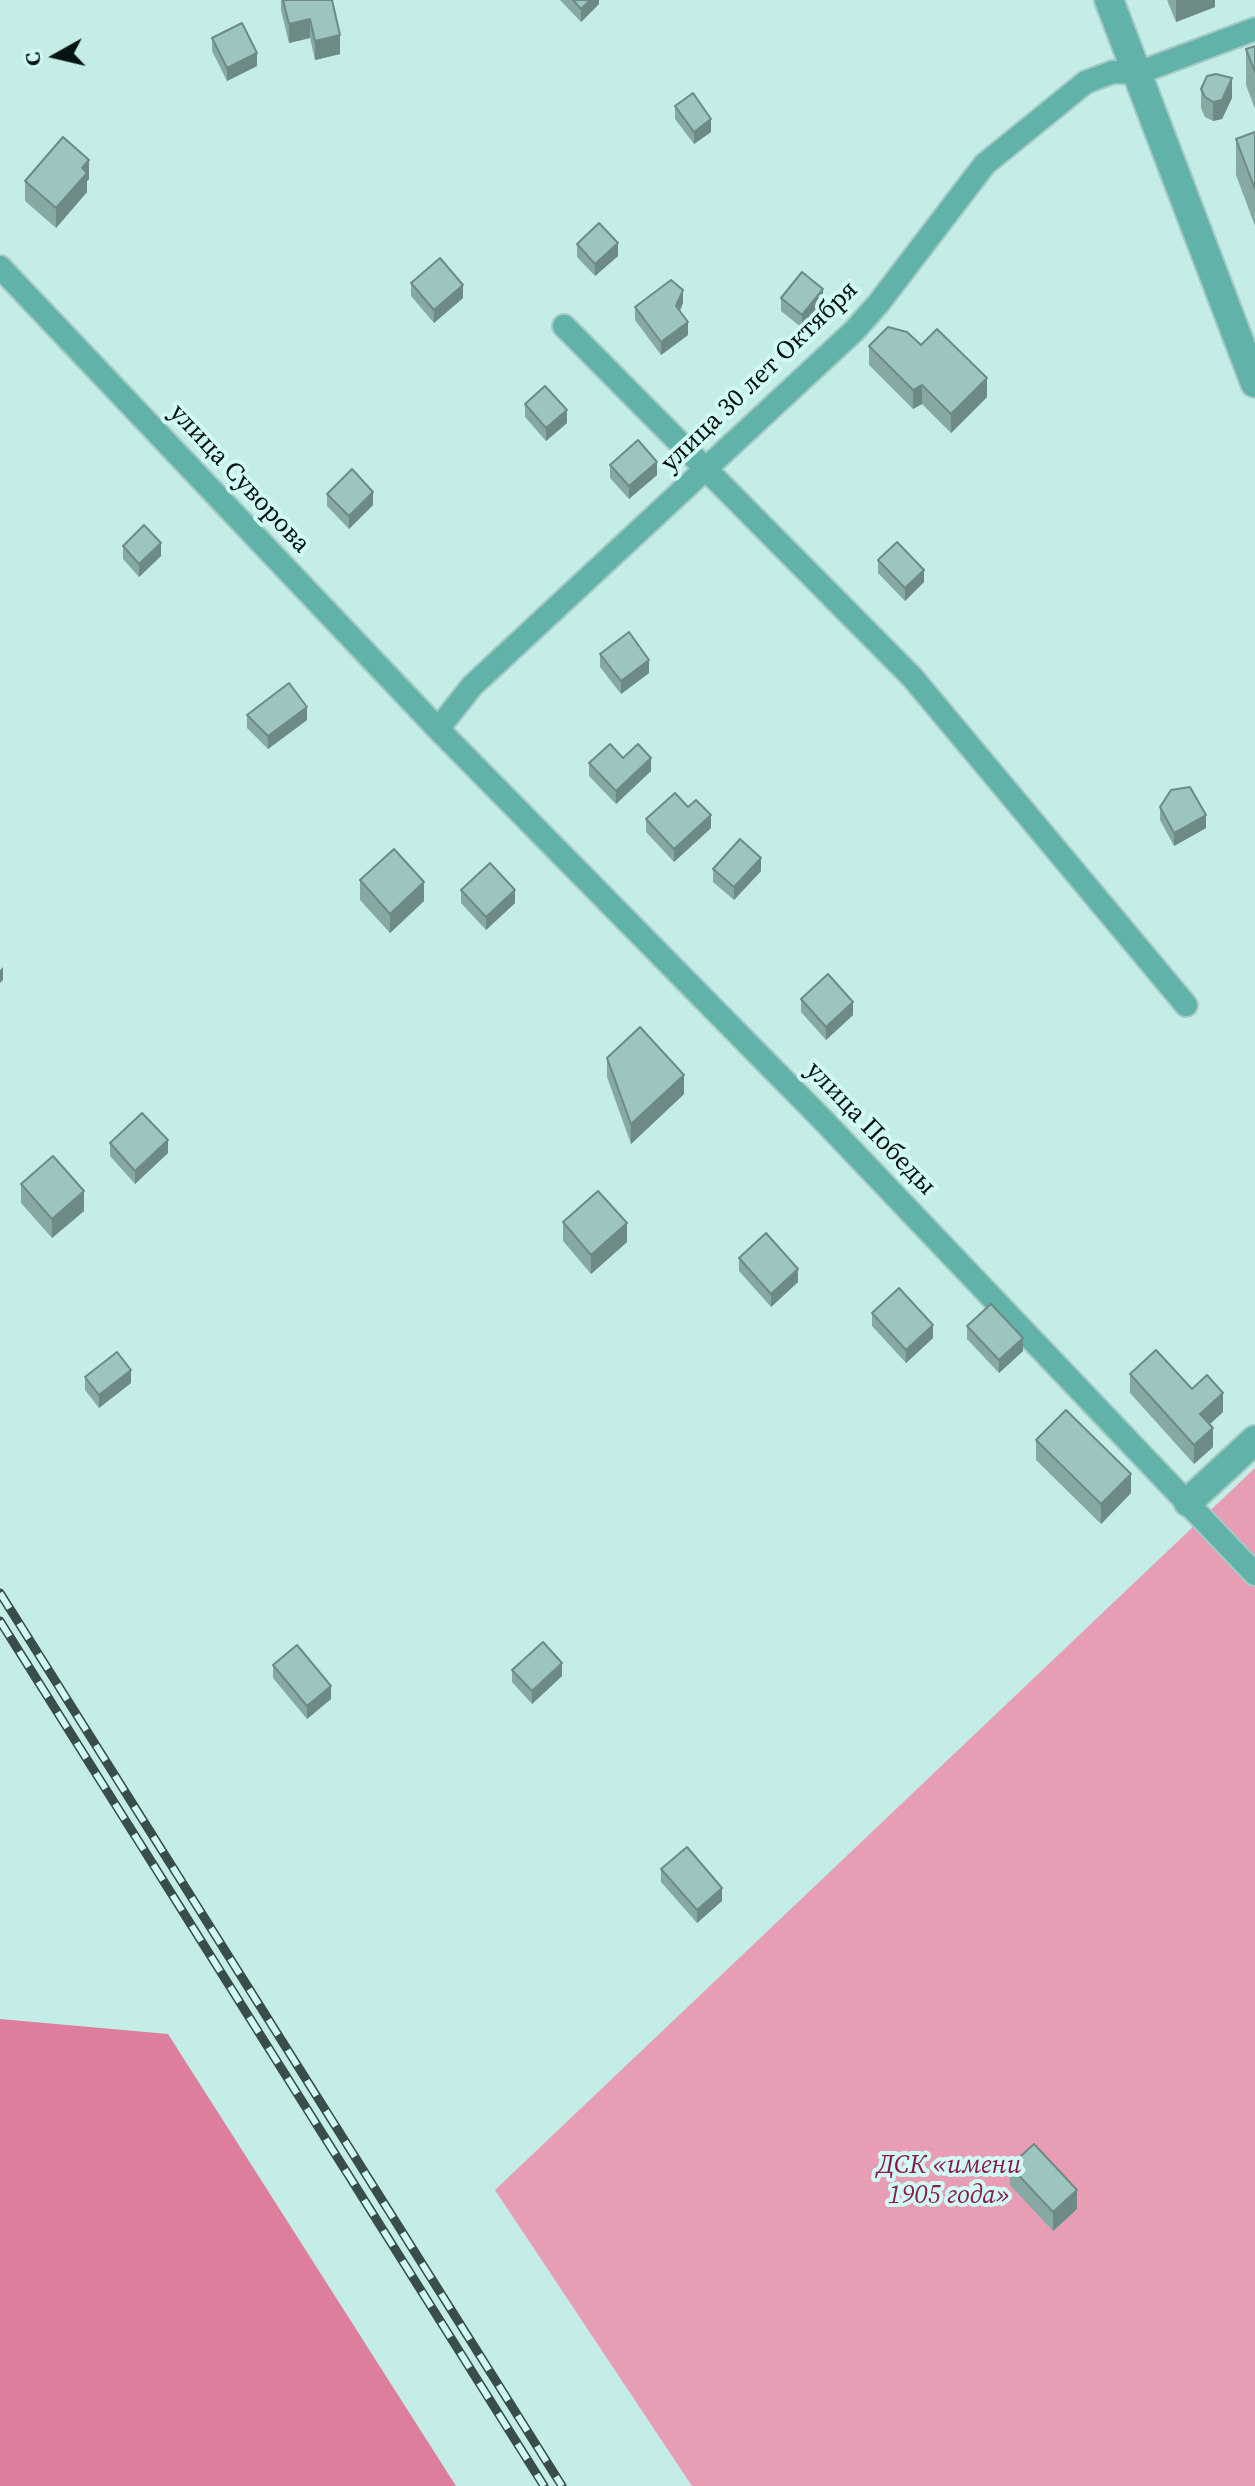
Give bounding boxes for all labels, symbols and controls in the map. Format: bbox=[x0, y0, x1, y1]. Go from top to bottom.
north arrow bbox=[16, 16, 96, 96]
text: С bbox=[16, 50, 48, 68]
street label: улица 30 лет Октября bbox=[655, 275, 865, 479]
street label: улица Суворова bbox=[162, 398, 316, 560]
street label: улица Победы bbox=[798, 1055, 942, 1203]
park label: ДСК «имени 1905 года» bbox=[877, 2150, 1021, 2212]

